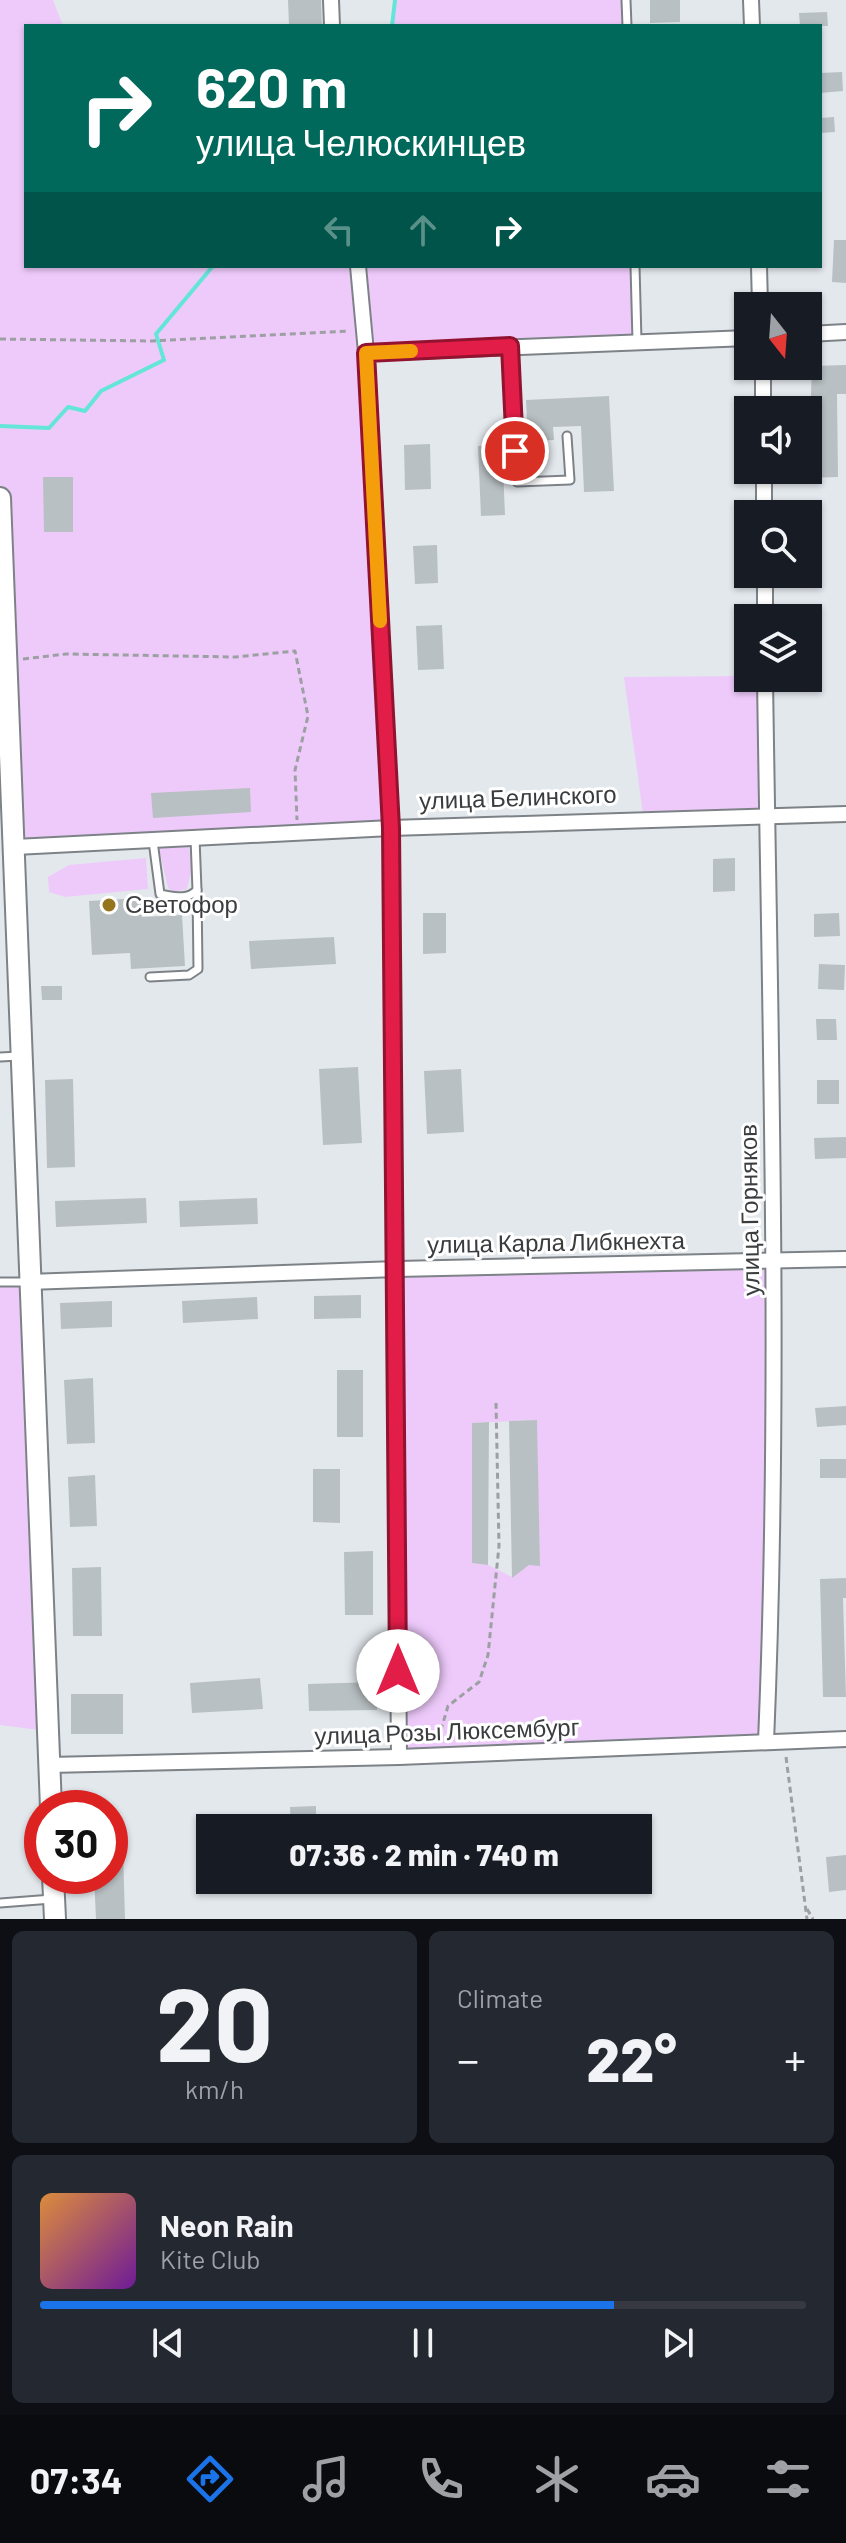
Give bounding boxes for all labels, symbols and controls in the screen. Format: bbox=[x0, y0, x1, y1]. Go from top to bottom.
text: 620 m bbox=[196, 52, 347, 119]
icon: right bbox=[64, 56, 168, 160]
text: улица Челюскинцев bbox=[196, 120, 526, 163]
icon: left bbox=[317, 208, 361, 252]
icon: ahead bbox=[401, 208, 445, 252]
icon: right bbox=[485, 208, 529, 252]
north arrow bbox=[734, 292, 822, 380]
map controls bbox=[734, 292, 822, 692]
button: sound bbox=[734, 396, 822, 484]
pin bbox=[481, 417, 549, 485]
icon: arrive bbox=[493, 429, 537, 473]
button: search bbox=[734, 500, 822, 588]
button: layers bbox=[734, 604, 822, 692]
street label: улица Белинского bbox=[419, 779, 617, 814]
place label: Светофор bbox=[125, 889, 238, 918]
marker: Светофор bbox=[100, 896, 118, 914]
street label: улица Горняков bbox=[733, 1124, 764, 1296]
street label: улица Карла Либкнехта bbox=[427, 1225, 686, 1258]
position arrow bbox=[356, 1629, 440, 1713]
street label: улица Розы Люксембург bbox=[314, 1711, 580, 1750]
speed limit sign: 30 bbox=[24, 1790, 128, 1894]
text: 07:36 · 2 min · 740 m bbox=[289, 1836, 559, 1872]
text: 20 bbox=[156, 1958, 273, 2083]
text: Climate bbox=[457, 1982, 543, 2013]
text: 22° bbox=[586, 2022, 677, 2094]
text: − bbox=[457, 2032, 479, 2085]
text: + bbox=[784, 2032, 806, 2085]
text: km/h bbox=[185, 2073, 244, 2104]
text: Neon Rain bbox=[160, 2207, 294, 2243]
text: Kite Club bbox=[160, 2243, 261, 2274]
icon: previous bbox=[146, 2321, 190, 2365]
icon: pause bbox=[401, 2321, 445, 2365]
icon: next bbox=[656, 2321, 700, 2365]
icon: directions bbox=[182, 2451, 238, 2507]
icon: music bbox=[298, 2451, 354, 2507]
icon: phone bbox=[413, 2451, 469, 2507]
icon: climate bbox=[529, 2451, 585, 2507]
icon: car bbox=[645, 2451, 701, 2507]
icon: filters bbox=[760, 2451, 816, 2507]
text: 07:34 bbox=[30, 2458, 123, 2501]

